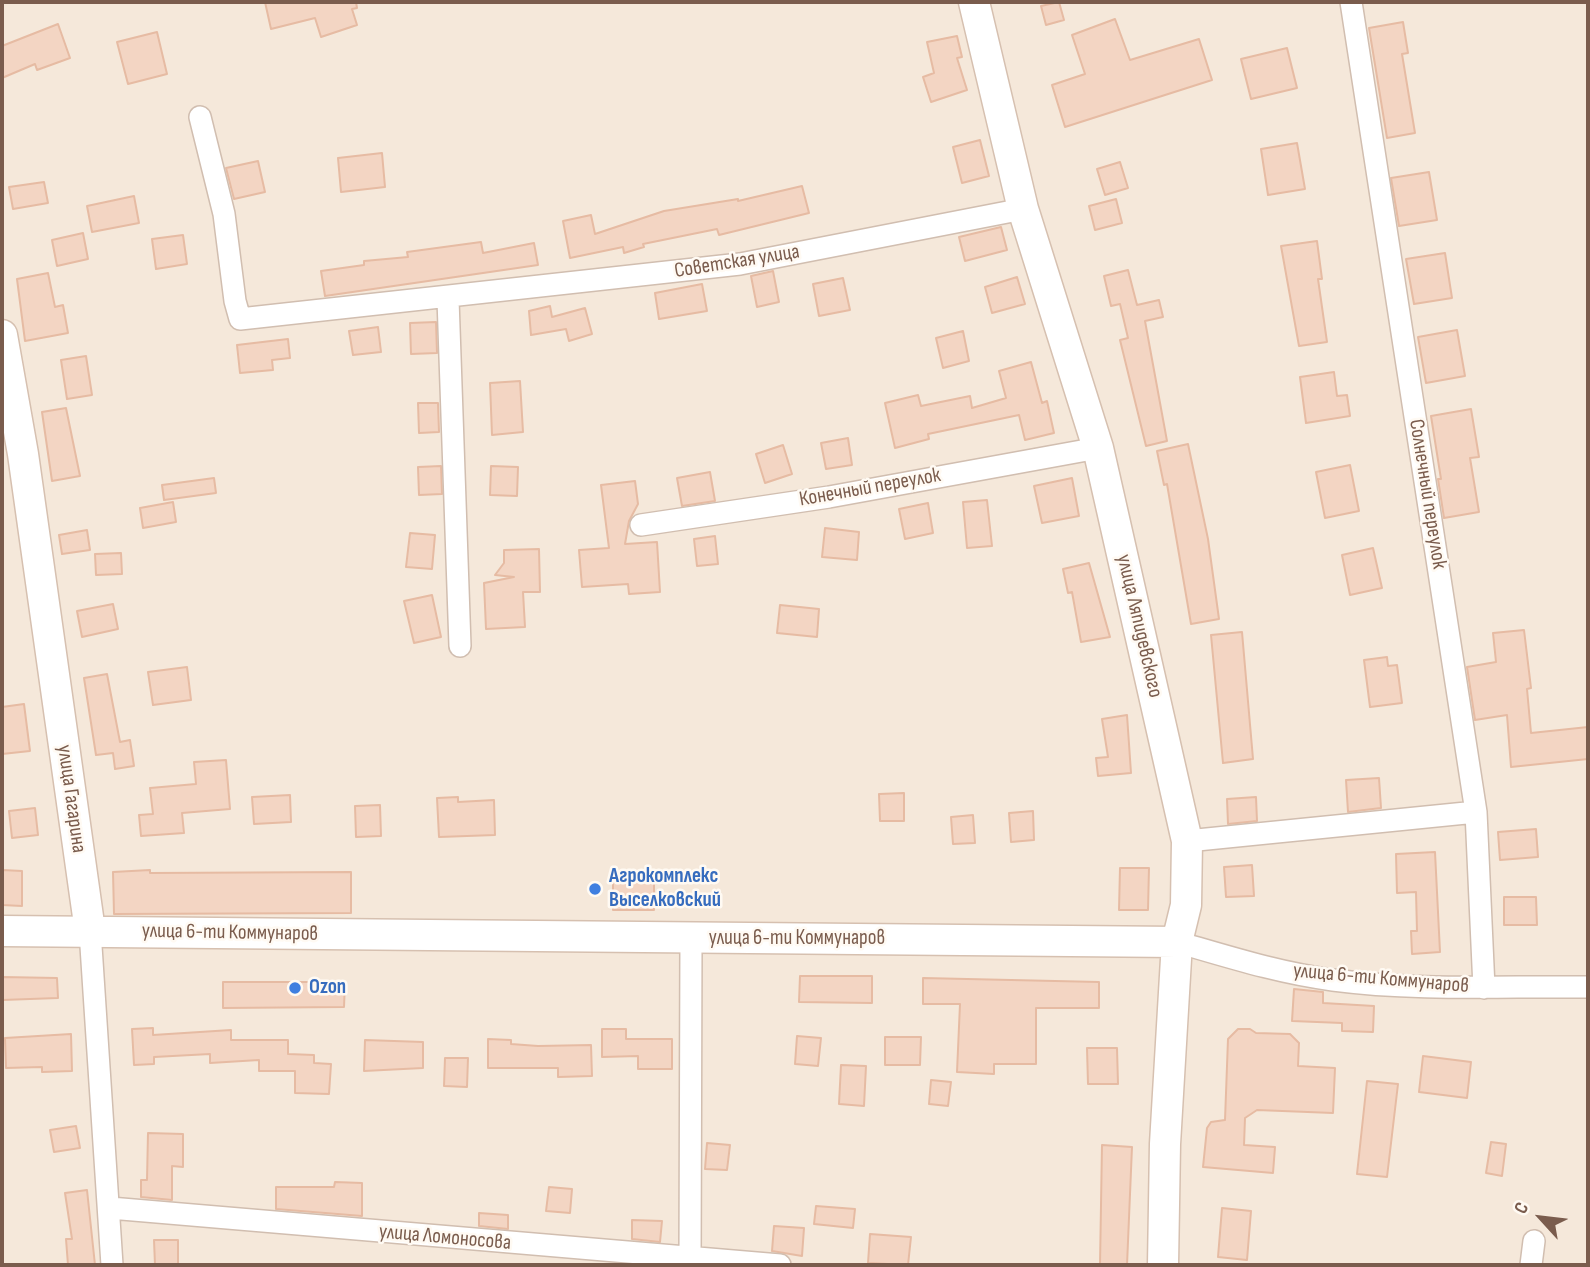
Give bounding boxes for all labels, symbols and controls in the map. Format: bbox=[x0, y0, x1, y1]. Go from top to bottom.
street label: Советская улица bbox=[673, 240, 801, 284]
street label: Солнечный переулок bbox=[1403, 417, 1451, 571]
street label: Конечный переулок bbox=[797, 463, 943, 513]
street label: улица Ляпидевского bbox=[1110, 552, 1168, 700]
street label: улица Гагарина bbox=[51, 743, 91, 855]
place label: Агрокомплекс Выселковский bbox=[609, 864, 721, 914]
marker: Агрокомплекс Выселковский bbox=[587, 881, 603, 897]
street label: улица 6-ти Коммунаров bbox=[142, 919, 318, 947]
street label: улица 6-ти Коммунаров bbox=[709, 926, 885, 952]
street label: улица 6-ти Коммунаров bbox=[1292, 959, 1470, 999]
place label: Ozon bbox=[309, 975, 346, 1001]
marker: Ozon bbox=[287, 980, 303, 996]
north arrow bbox=[1506, 1183, 1576, 1253]
text: С bbox=[1509, 1199, 1534, 1218]
street label: улица Ломоносова bbox=[378, 1220, 512, 1256]

